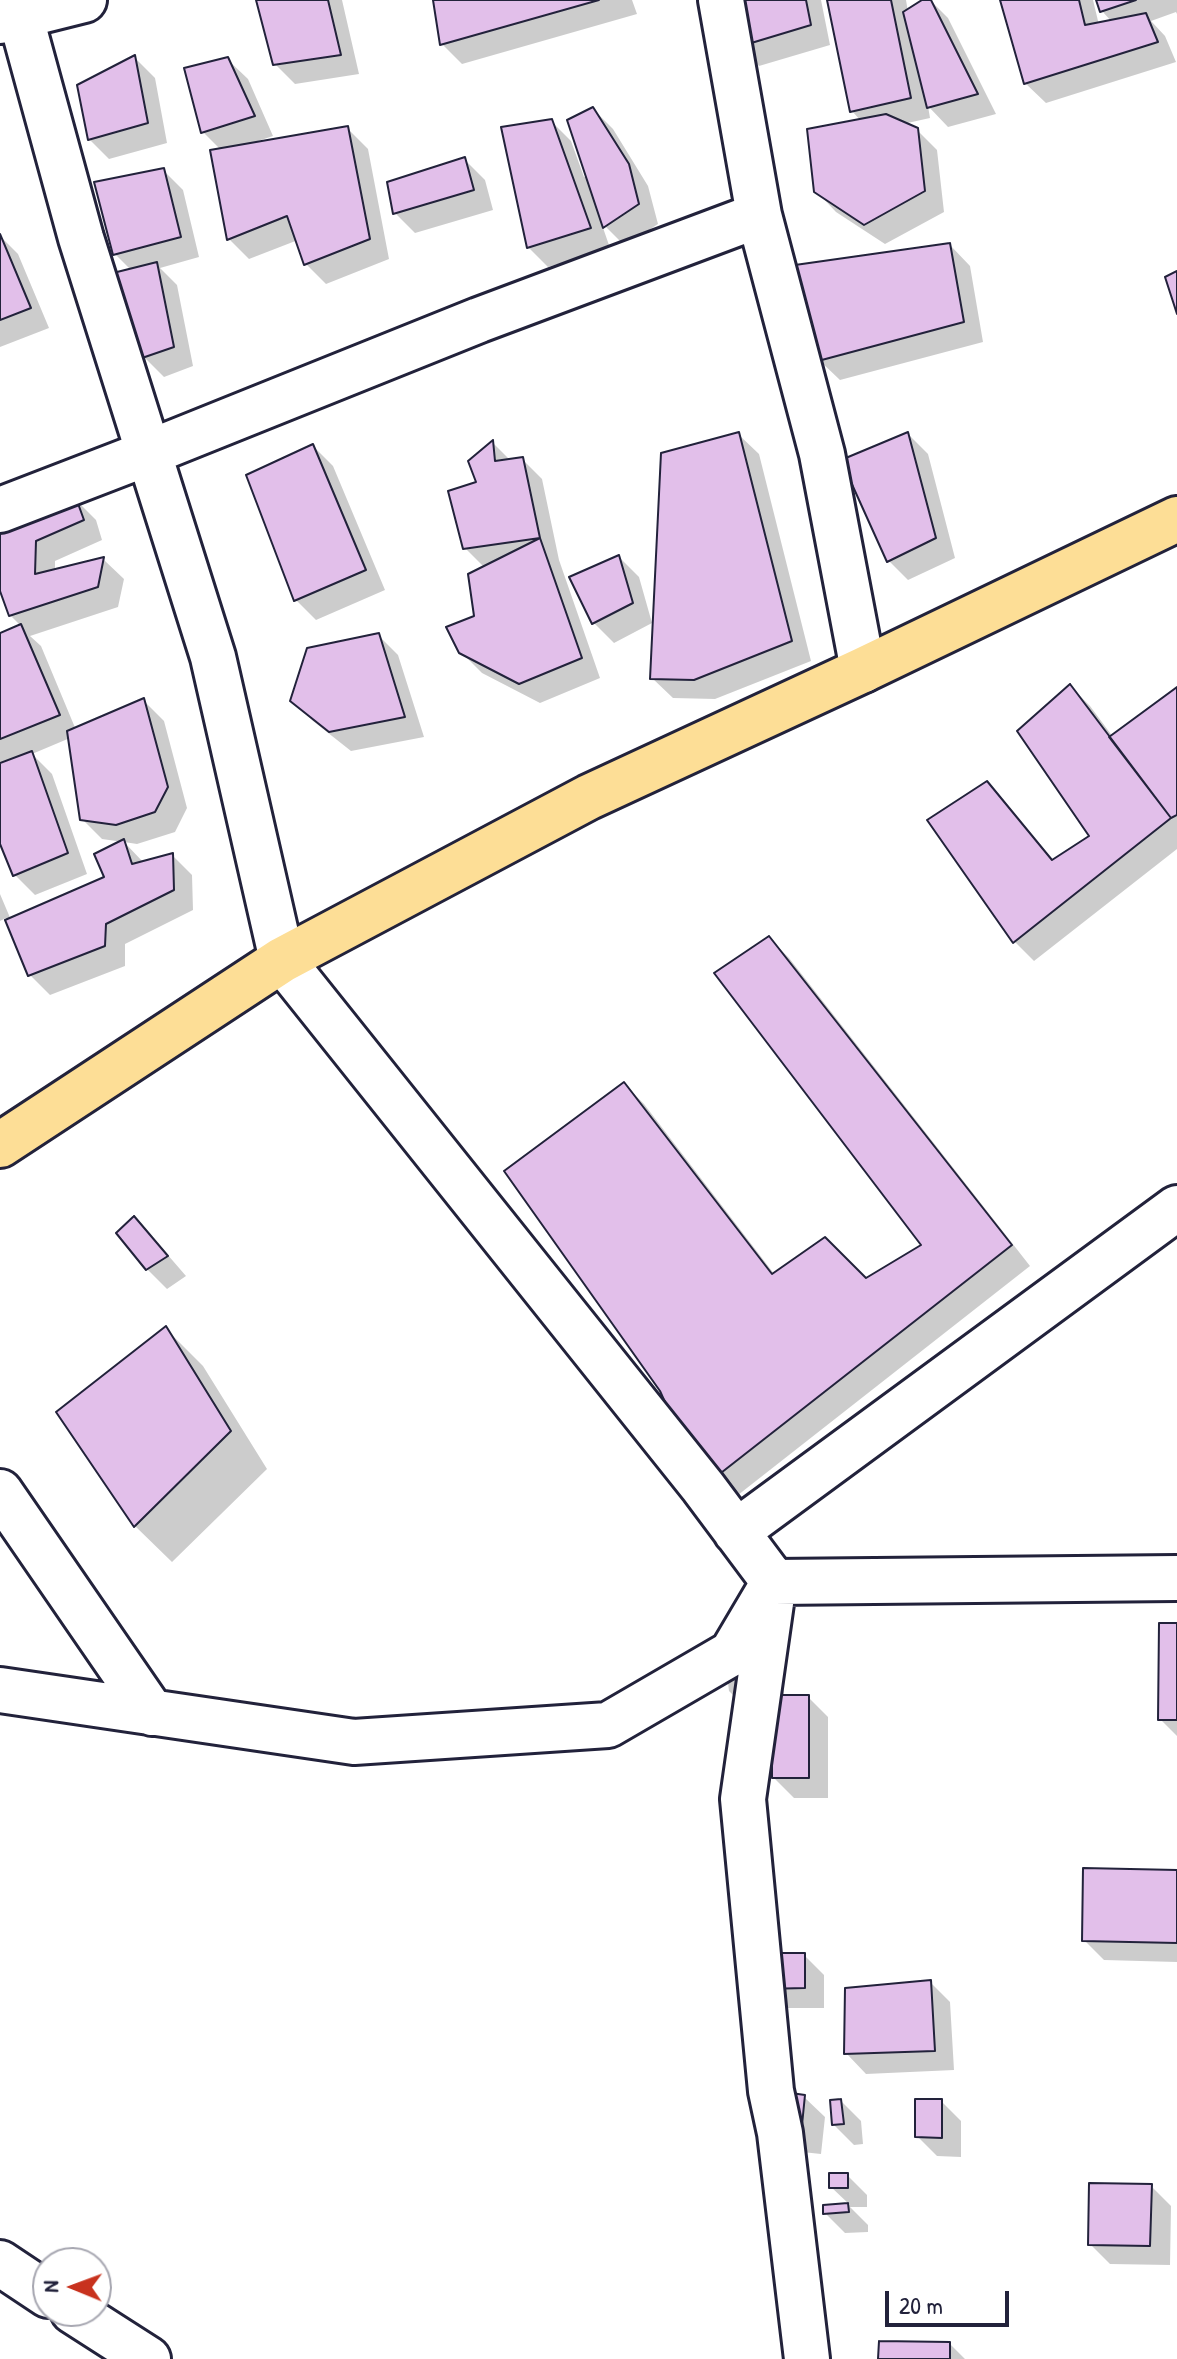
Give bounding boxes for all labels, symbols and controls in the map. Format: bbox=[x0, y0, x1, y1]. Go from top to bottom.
north arrow bbox=[32, 2247, 112, 2327]
scale bar bbox=[889, 2275, 1013, 2325]
text: N bbox=[35, 2280, 65, 2293]
text: 20 m bbox=[899, 2289, 943, 2321]

